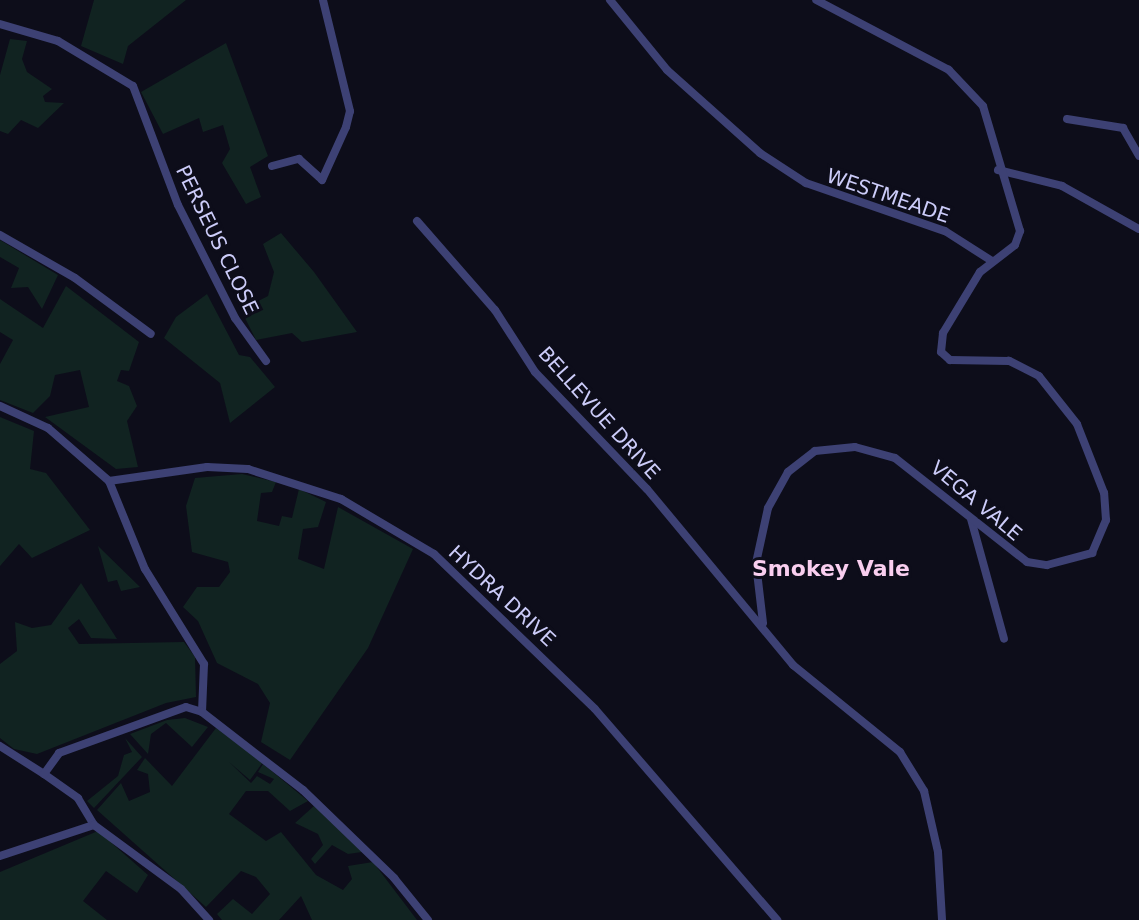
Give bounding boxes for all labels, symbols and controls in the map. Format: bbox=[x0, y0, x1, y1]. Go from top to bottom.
street label: PERSEUS CLOSE bbox=[170, 161, 264, 319]
street label: WESTMEADE bbox=[823, 164, 953, 228]
street label: BELLEVUE DRIVE bbox=[533, 342, 665, 484]
street label: VEGA VALE bbox=[925, 456, 1027, 546]
street label: HYDRA DRIVE bbox=[444, 540, 560, 652]
district label: Smokey Vale bbox=[752, 556, 910, 582]

